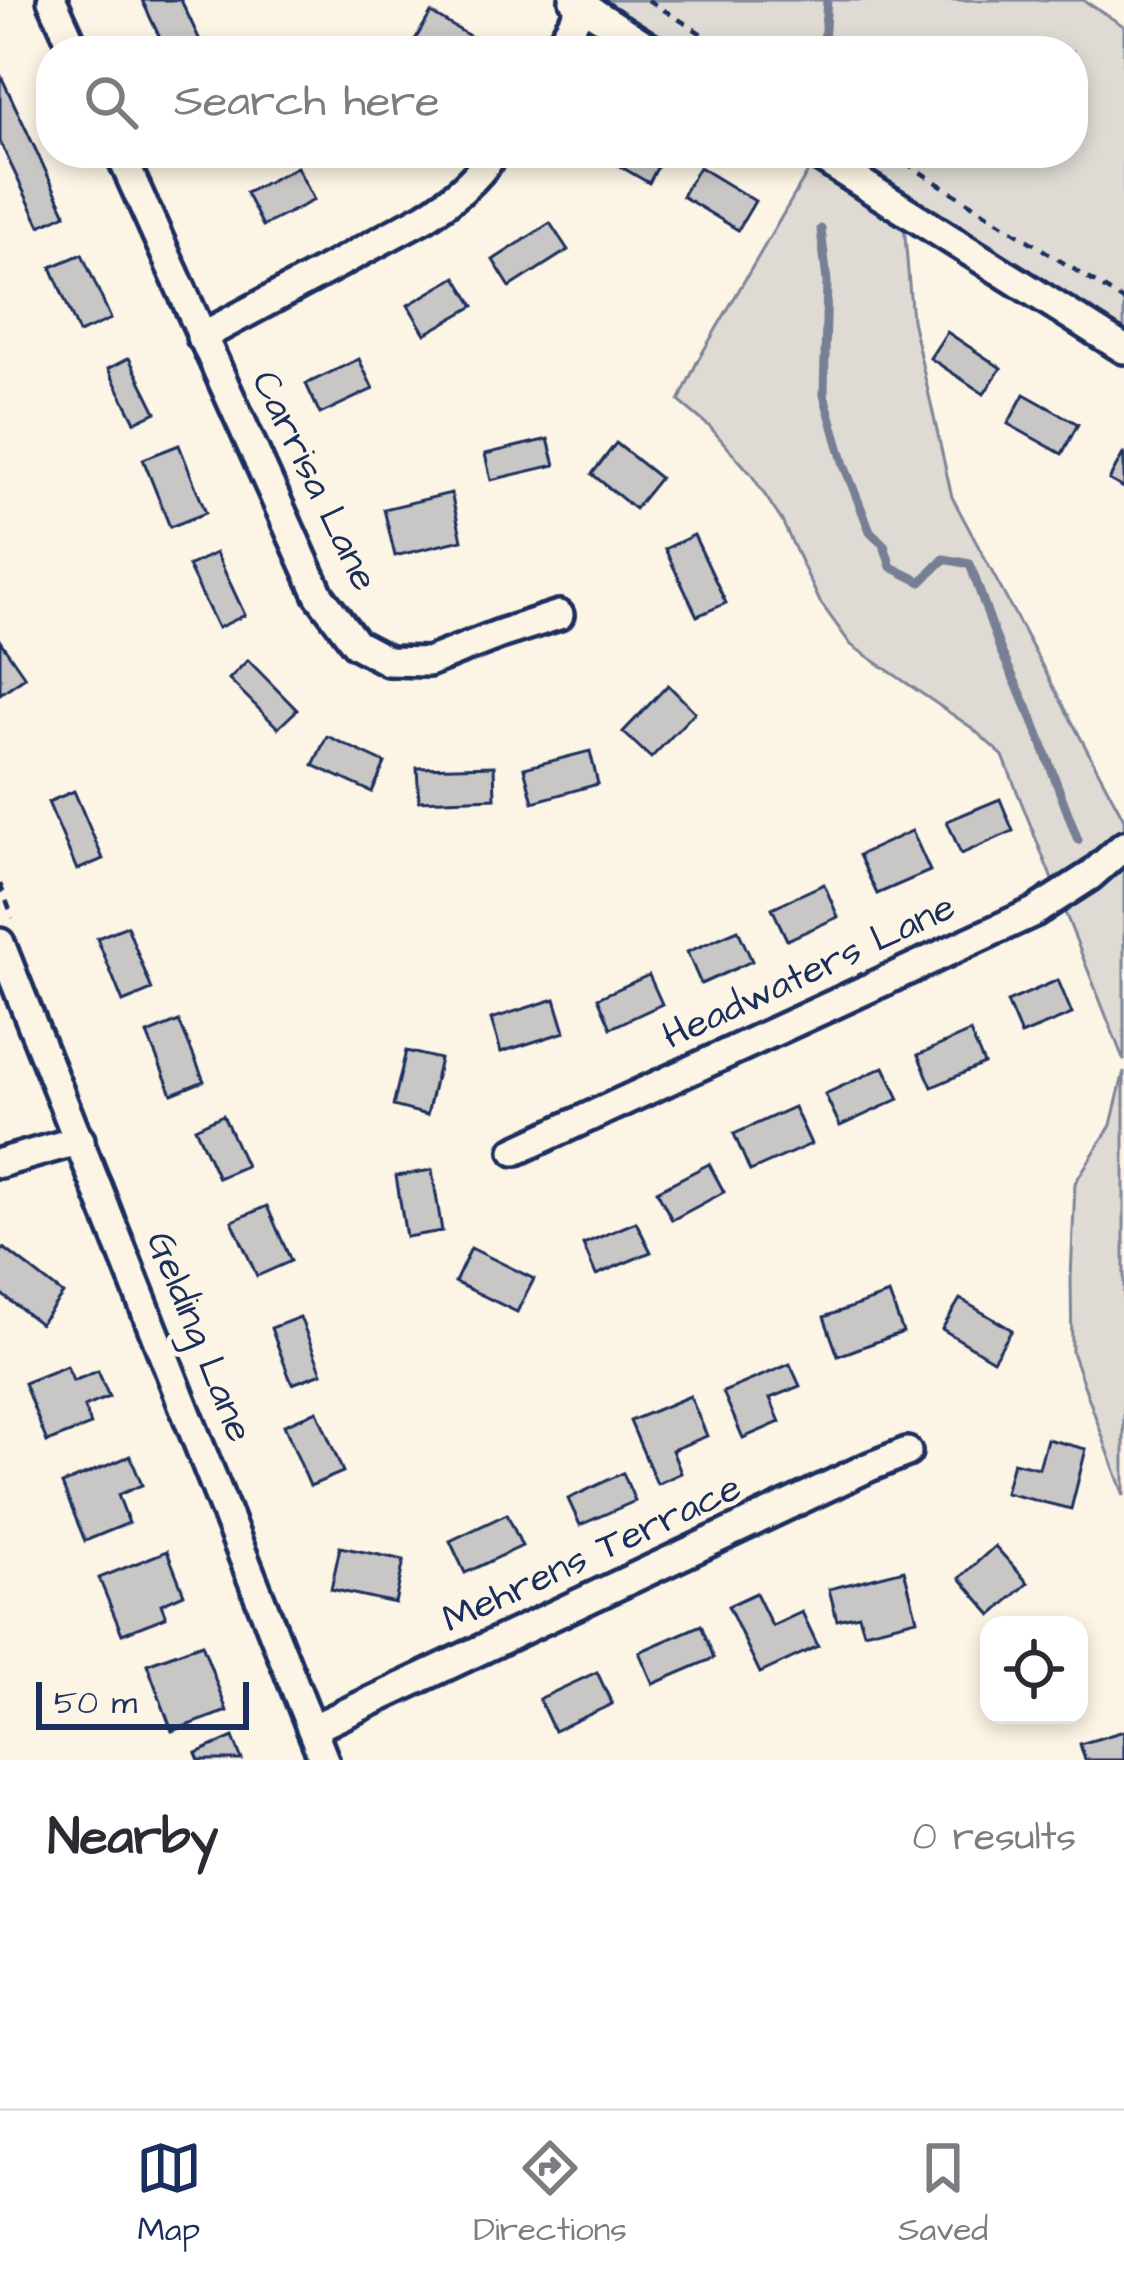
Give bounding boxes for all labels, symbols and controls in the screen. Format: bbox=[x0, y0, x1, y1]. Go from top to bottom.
search box bbox=[36, 36, 1088, 168]
icon: search bbox=[78, 69, 144, 135]
text: Search here bbox=[174, 71, 440, 133]
street label: Carrisa Lane bbox=[237, 362, 391, 600]
street label: Headwaters Lane bbox=[654, 881, 964, 1063]
street label: Gelding Lane bbox=[132, 1224, 266, 1450]
street label: Mehrens Terrace bbox=[434, 1461, 750, 1647]
map controls bbox=[980, 1616, 1088, 1724]
button: locate bbox=[980, 1616, 1088, 1724]
scale bar bbox=[36, 1676, 249, 1729]
text: 50 m bbox=[54, 1680, 137, 1726]
text: Nearby bbox=[48, 1803, 218, 1874]
text: 0 results bbox=[912, 1811, 1076, 1865]
tab: Map bbox=[136, 2135, 202, 2253]
tab: Directions bbox=[473, 2135, 627, 2253]
tab: Saved bbox=[898, 2135, 988, 2253]

